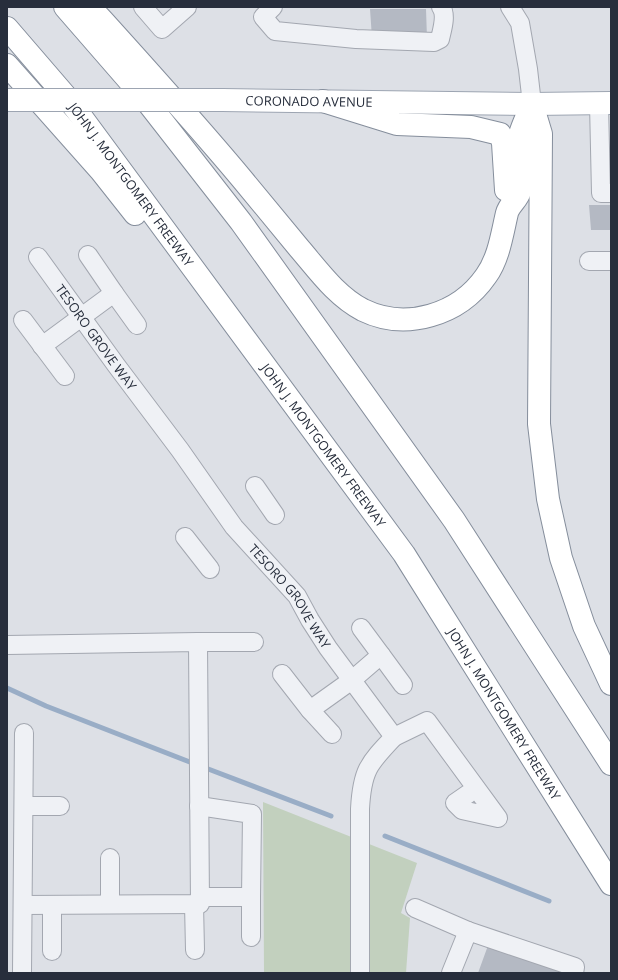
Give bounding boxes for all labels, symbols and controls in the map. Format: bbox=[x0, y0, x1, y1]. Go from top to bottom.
street label: CORONADO AVENUE bbox=[245, 91, 373, 111]
street label: JOHN J. MONTGOMERY FREEWAY bbox=[64, 97, 198, 271]
street label: TESORO GROVE WAY bbox=[52, 281, 141, 394]
street label: JOHN J. MONTGOMERY FREEWAY bbox=[256, 358, 391, 531]
street label: TESORO GROVE WAY bbox=[245, 540, 335, 652]
street label: JOHN J. MONTGOMERY FREEWAY bbox=[443, 623, 565, 804]

